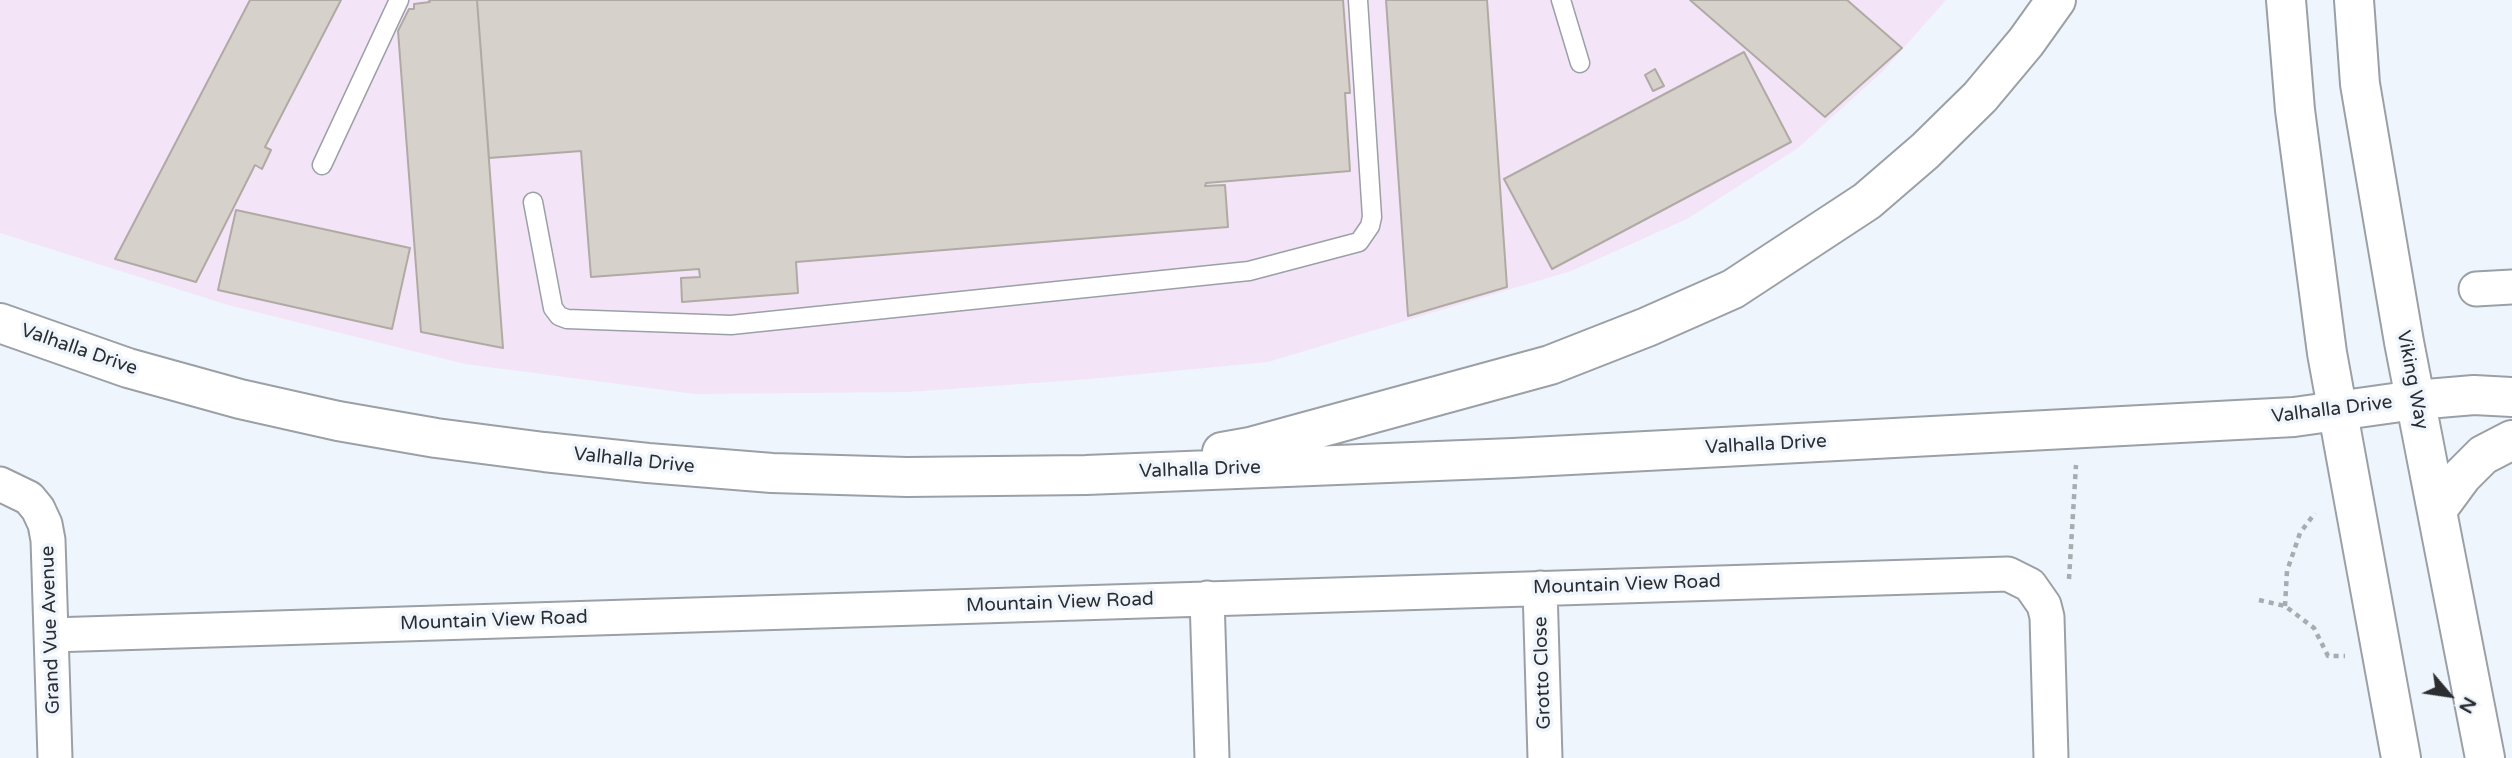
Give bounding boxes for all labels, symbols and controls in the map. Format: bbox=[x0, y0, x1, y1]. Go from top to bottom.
street label: Valhalla Drive bbox=[18, 319, 140, 381]
street label: Viking Way bbox=[2391, 329, 2433, 431]
street label: Valhalla Drive bbox=[2270, 391, 2394, 429]
street label: Valhalla Drive bbox=[1705, 430, 1827, 460]
street label: Valhalla Drive bbox=[572, 443, 696, 479]
street label: Valhalla Drive bbox=[1139, 456, 1261, 484]
street label: Grand Vue Avenue bbox=[37, 545, 65, 715]
street label: Mountain View Road bbox=[1533, 570, 1721, 600]
street label: Mountain View Road bbox=[966, 588, 1154, 618]
street label: Mountain View Road bbox=[400, 606, 588, 636]
street label: Grotto Close bbox=[1530, 616, 1556, 730]
north arrow bbox=[2414, 660, 2484, 730]
text: N bbox=[2454, 693, 2481, 717]

